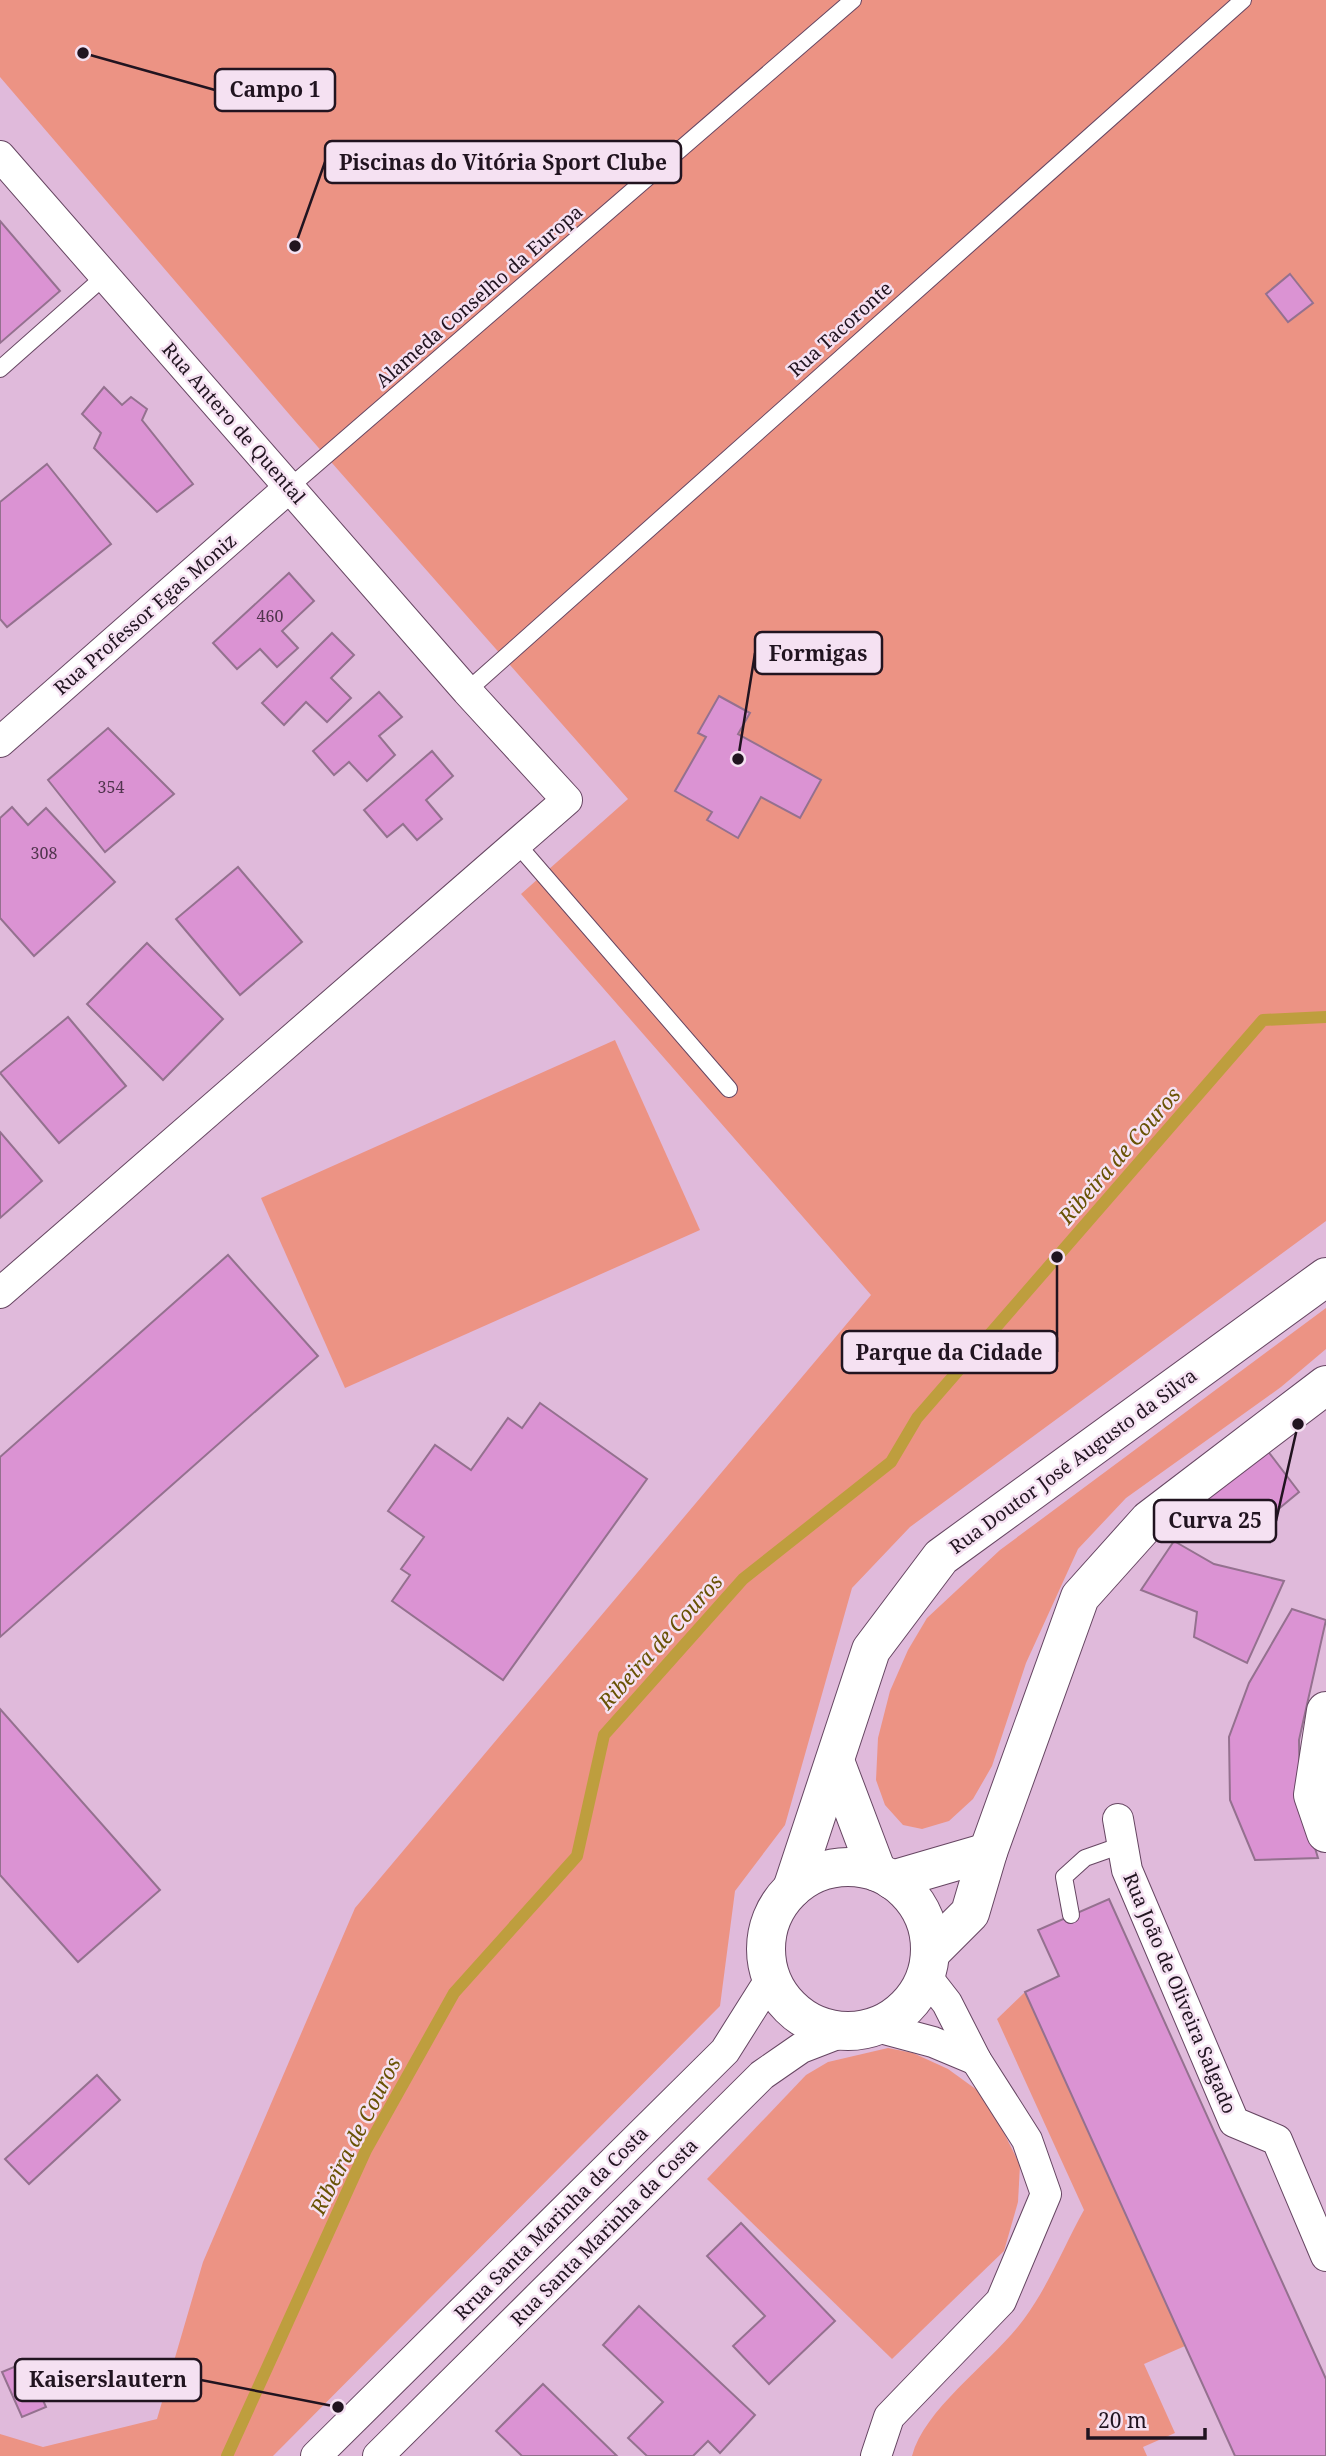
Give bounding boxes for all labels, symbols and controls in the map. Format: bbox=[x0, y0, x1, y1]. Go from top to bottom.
callout: Campo 1 bbox=[215, 69, 335, 111]
text: Campo 1 bbox=[229, 75, 321, 103]
callout: Piscinas do Vitória Sport Clube bbox=[325, 141, 681, 183]
text: Piscinas do Vitória Sport Clube bbox=[339, 148, 667, 176]
street label: Alameda Conselho da Europa bbox=[370, 199, 588, 393]
street label: Rua Tacoronte bbox=[783, 275, 897, 383]
street label: Rua Antero de Quental bbox=[157, 337, 312, 509]
street label: Rua Professor Egas Moniz bbox=[48, 527, 242, 701]
house number: 460 bbox=[257, 605, 283, 627]
callout: Formigas bbox=[755, 632, 882, 674]
text: Formigas bbox=[769, 639, 867, 667]
house number: 354 bbox=[98, 776, 124, 798]
house number: 308 bbox=[31, 842, 57, 864]
water label: Ribeira de Couros bbox=[1051, 1081, 1187, 1231]
callout: Parque da Cidade bbox=[842, 1331, 1057, 1373]
text: Parque da Cidade bbox=[855, 1338, 1043, 1366]
street label: Rua Doutor José Augusto da Silva bbox=[944, 1362, 1202, 1560]
callout: Curva 25 bbox=[1154, 1500, 1276, 1542]
text: Curva 25 bbox=[1168, 1506, 1262, 1534]
water label: Ribeira de Couros bbox=[591, 1568, 729, 1716]
street label: Rua João de Oliveira Salgado bbox=[1117, 1869, 1243, 2117]
water label: Ribeira de Couros bbox=[303, 2052, 407, 2220]
street label: Rrua Santa Marinha da Costa bbox=[448, 2120, 654, 2326]
street label: Rua Santa Marinha da Costa bbox=[505, 2133, 703, 2331]
callout: Kaiserslautern bbox=[15, 2359, 201, 2401]
text: Kaiserslautern bbox=[29, 2365, 187, 2393]
scale bar bbox=[1088, 2396, 1205, 2440]
text: 20 m bbox=[1098, 2406, 1147, 2434]

